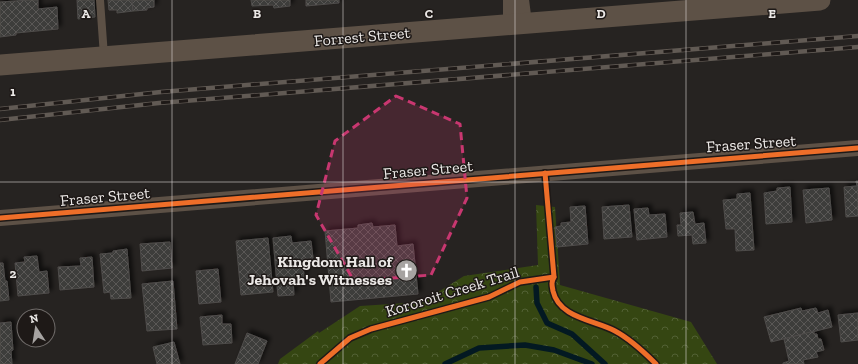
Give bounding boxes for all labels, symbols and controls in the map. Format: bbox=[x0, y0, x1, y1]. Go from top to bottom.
text: A bbox=[82, 6, 91, 21]
text: B bbox=[253, 6, 261, 21]
text: C bbox=[425, 6, 433, 21]
text: D bbox=[596, 6, 606, 21]
text: E bbox=[768, 6, 776, 21]
street label: Forrest Street bbox=[313, 23, 411, 50]
text: 1 bbox=[10, 84, 16, 99]
street label: Fraser Street bbox=[705, 131, 797, 156]
street label: Fraser Street bbox=[382, 156, 474, 183]
street label: Fraser Street bbox=[59, 183, 151, 210]
place label: Kingdom Hall of Jehovah's Witnesses bbox=[247, 252, 393, 289]
church icon: Kingdom Hall of Jehovah's Witnesses bbox=[394, 257, 420, 283]
street label: Kororoit Creek Trail bbox=[383, 262, 521, 321]
text: 2 bbox=[10, 266, 17, 281]
north arrow bbox=[16, 308, 56, 348]
text: N bbox=[29, 311, 40, 326]

